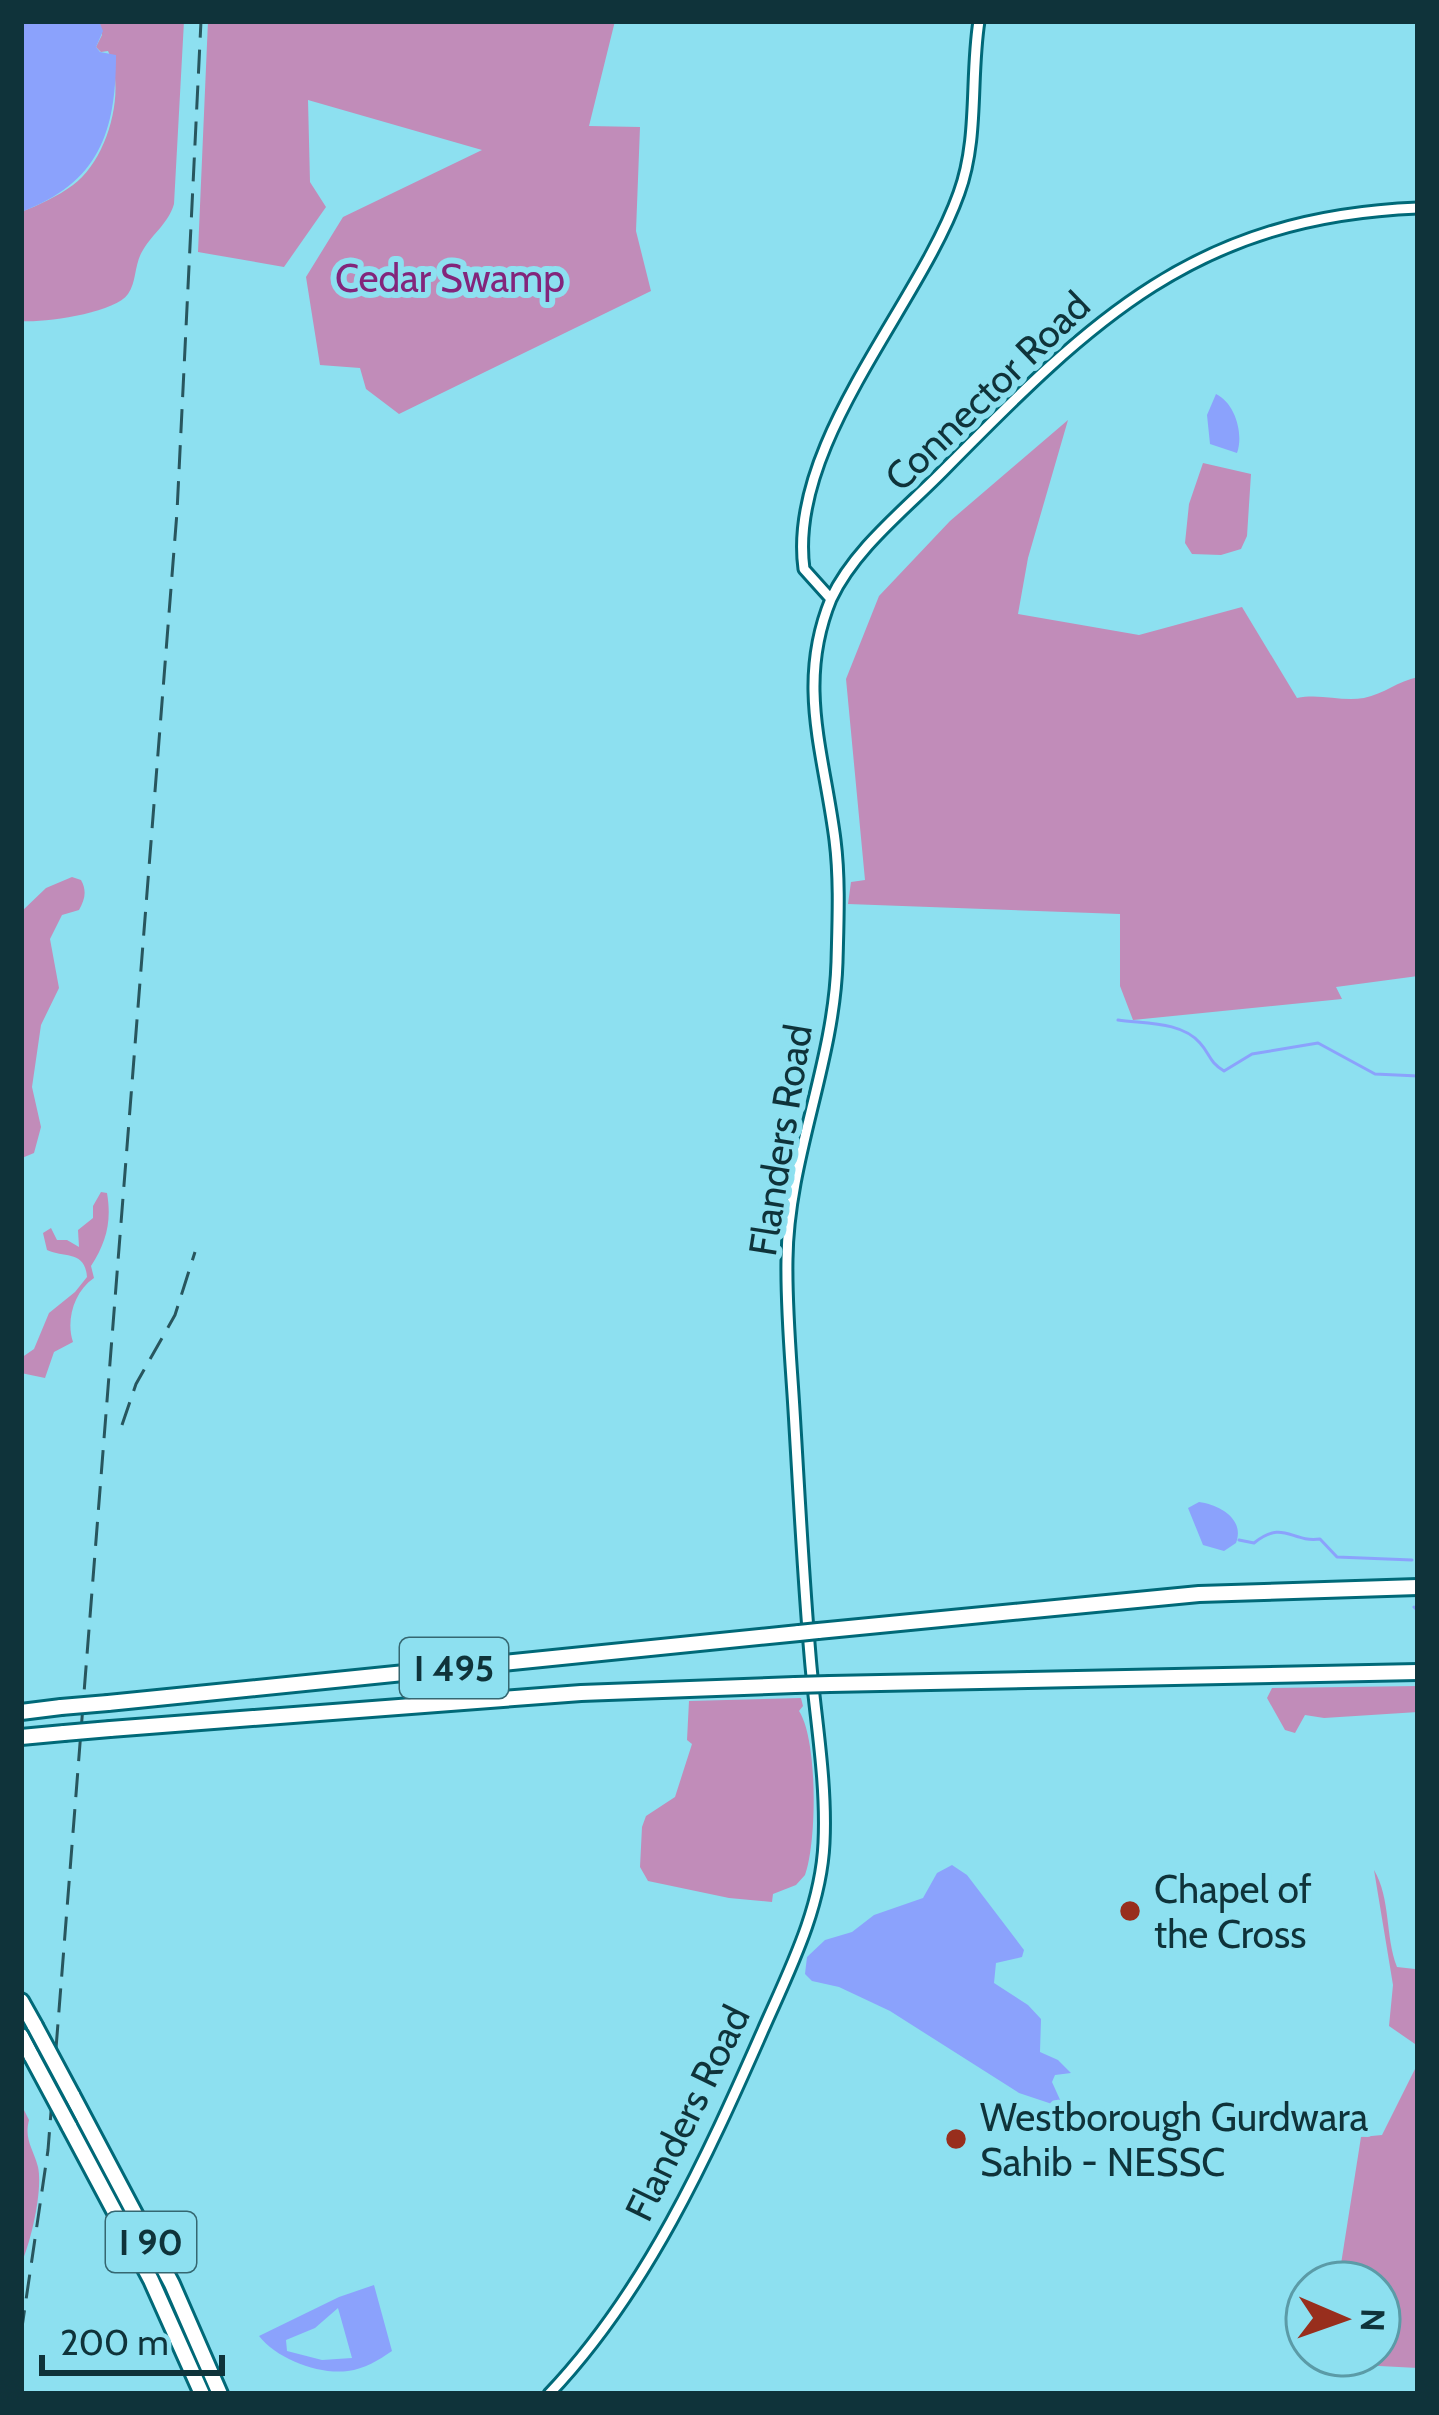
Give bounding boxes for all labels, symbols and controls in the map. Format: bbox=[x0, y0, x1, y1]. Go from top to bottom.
park label: Cedar Swamp bbox=[335, 254, 565, 302]
street label: Connector Road bbox=[875, 281, 1099, 501]
street label: Flanders Road bbox=[738, 1021, 822, 1259]
road number: I 495 bbox=[400, 1638, 508, 1698]
place label: Chapel of the Cross bbox=[1154, 1865, 1312, 1958]
marker: Chapel of the Cross bbox=[1117, 1898, 1143, 1924]
street label: Flanders Road bbox=[614, 1998, 760, 2228]
place label: Westborough Gurdwara Sahib - NESSC bbox=[980, 2093, 1368, 2186]
marker: Westborough Gurdwara Sahib - NESSC bbox=[943, 2126, 969, 2152]
road number: I 90 bbox=[106, 2212, 196, 2272]
north arrow bbox=[1283, 2259, 1403, 2379]
scale bar bbox=[42, 2301, 222, 2375]
text: N bbox=[1353, 2308, 1393, 2332]
text: 200 m bbox=[60, 2320, 169, 2364]

